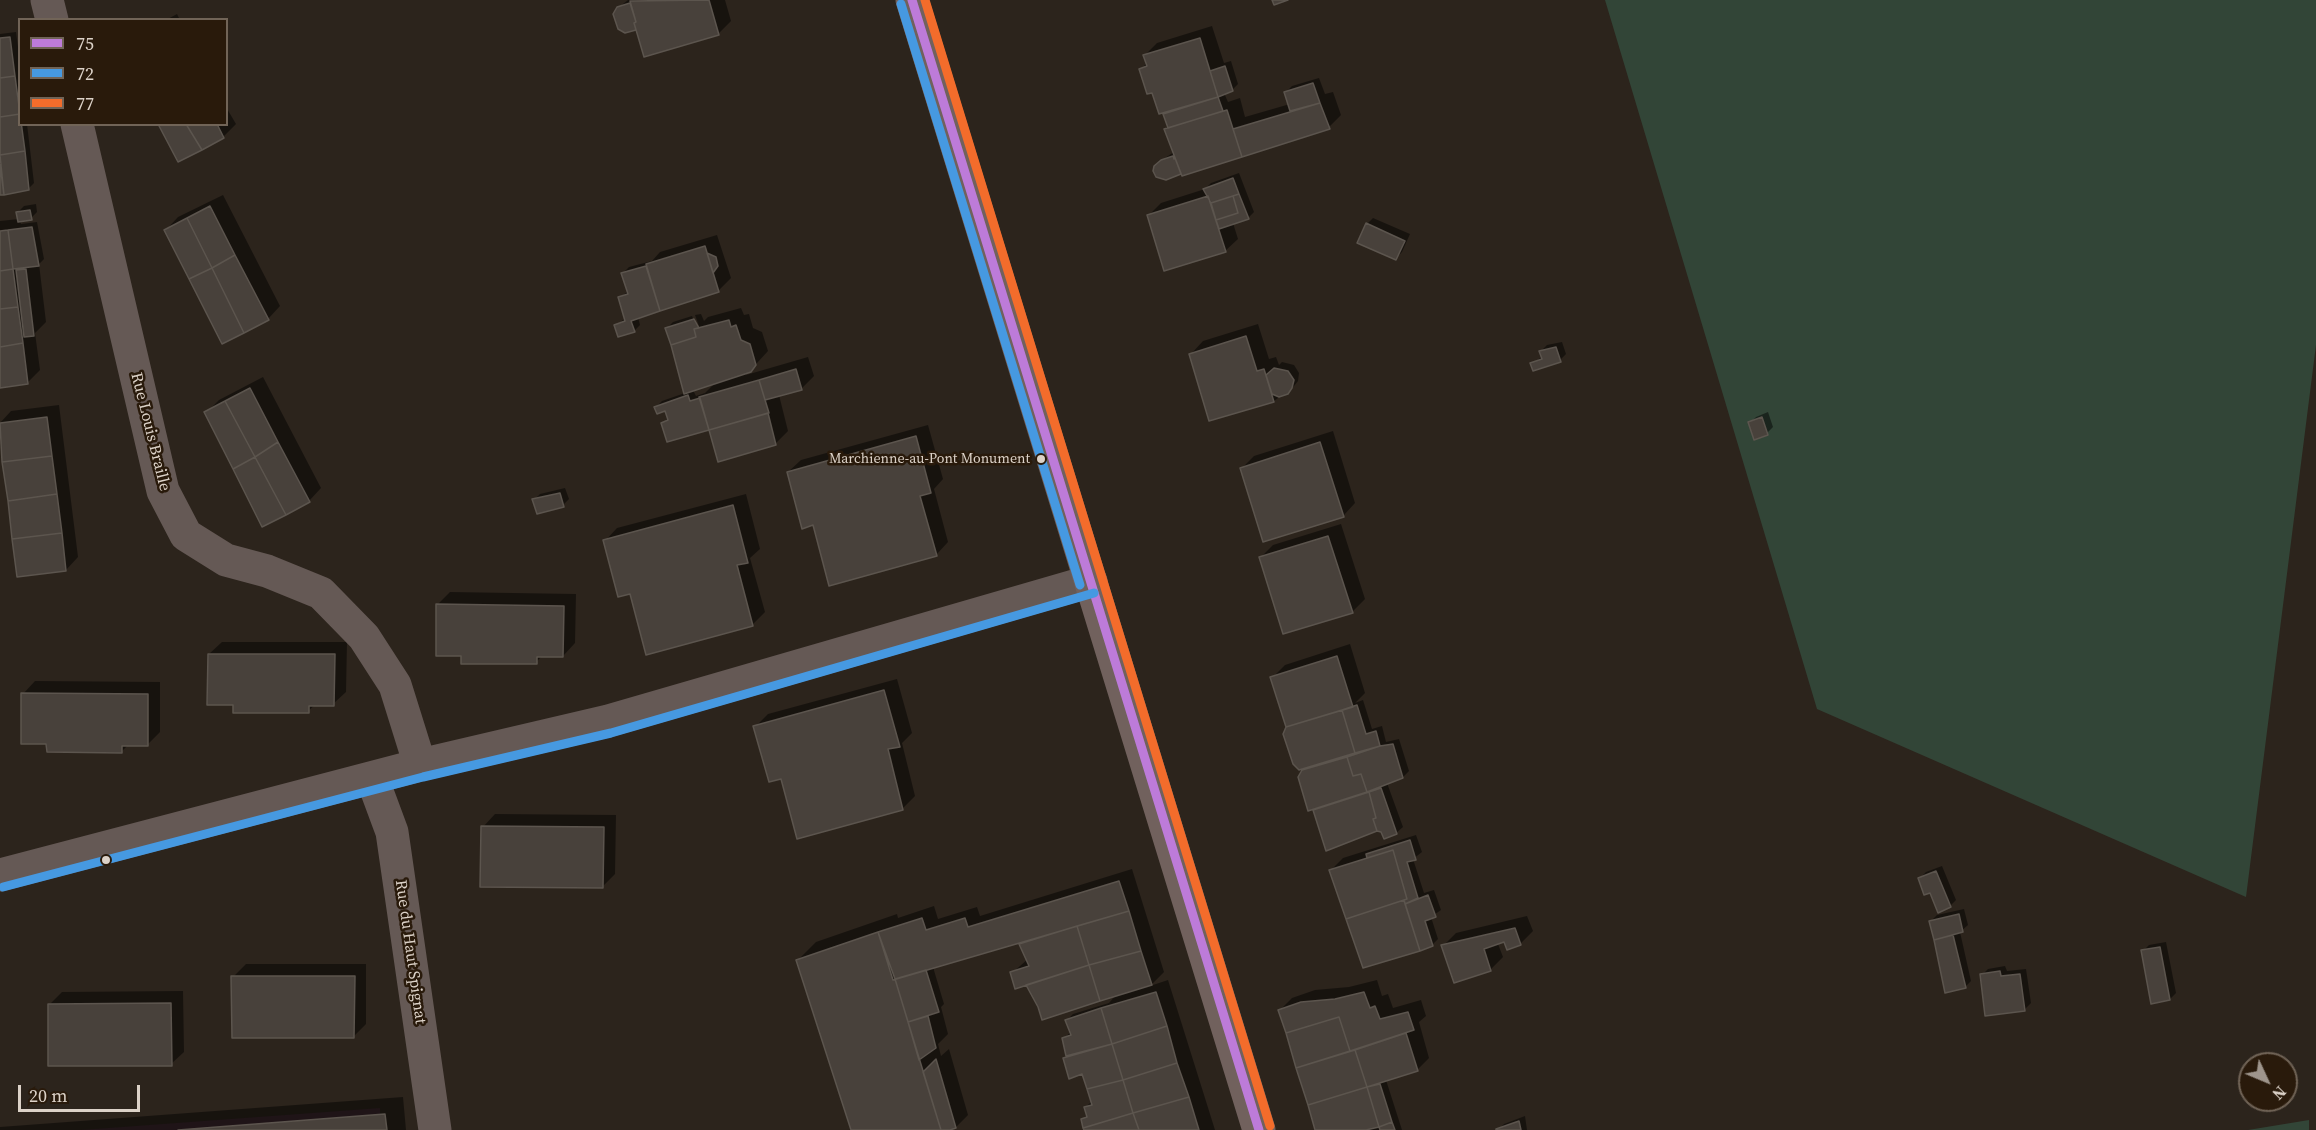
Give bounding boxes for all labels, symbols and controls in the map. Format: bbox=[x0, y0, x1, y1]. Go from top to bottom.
legend bbox=[18, 18, 228, 126]
text: 75 bbox=[76, 31, 94, 56]
text: 72 bbox=[76, 61, 94, 86]
text: 77 bbox=[76, 91, 94, 116]
street label: Rue Louis Braille bbox=[126, 371, 174, 493]
place label: Marchienne-au-Pont Monument bbox=[829, 451, 1030, 467]
marker: Marchienne-au-Pont Monument bbox=[1035, 453, 1047, 465]
unlabelled marker bbox=[100, 854, 112, 866]
street label: Rue du Haut Spignat bbox=[390, 879, 430, 1025]
north arrow bbox=[2238, 1052, 2298, 1112]
scale bar bbox=[21, 1073, 142, 1111]
text: N bbox=[2268, 1081, 2291, 1105]
text: 20 m bbox=[29, 1083, 67, 1108]

